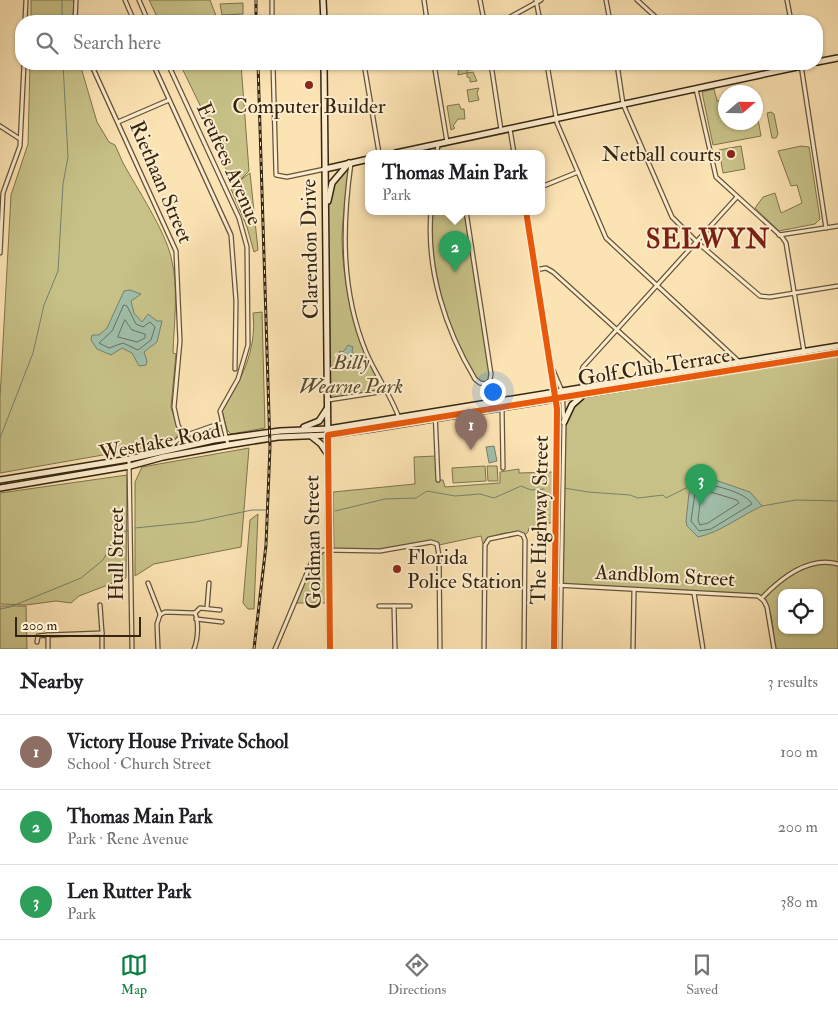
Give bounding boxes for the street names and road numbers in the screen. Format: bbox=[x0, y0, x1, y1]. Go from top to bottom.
street label: Eeufees Avenue bbox=[190, 98, 268, 230]
street label: Riethaan Street bbox=[123, 117, 199, 247]
street label: Clarendon Drive bbox=[295, 178, 325, 319]
street label: Golf Club Terrace bbox=[576, 342, 732, 392]
street label: Westlake Road bbox=[96, 417, 224, 467]
street label: The Highway Street bbox=[525, 435, 555, 605]
street label: Goldman Street bbox=[298, 475, 328, 609]
street label: Hull Street bbox=[103, 507, 130, 601]
street label: Aandblom Street bbox=[593, 559, 736, 593]

